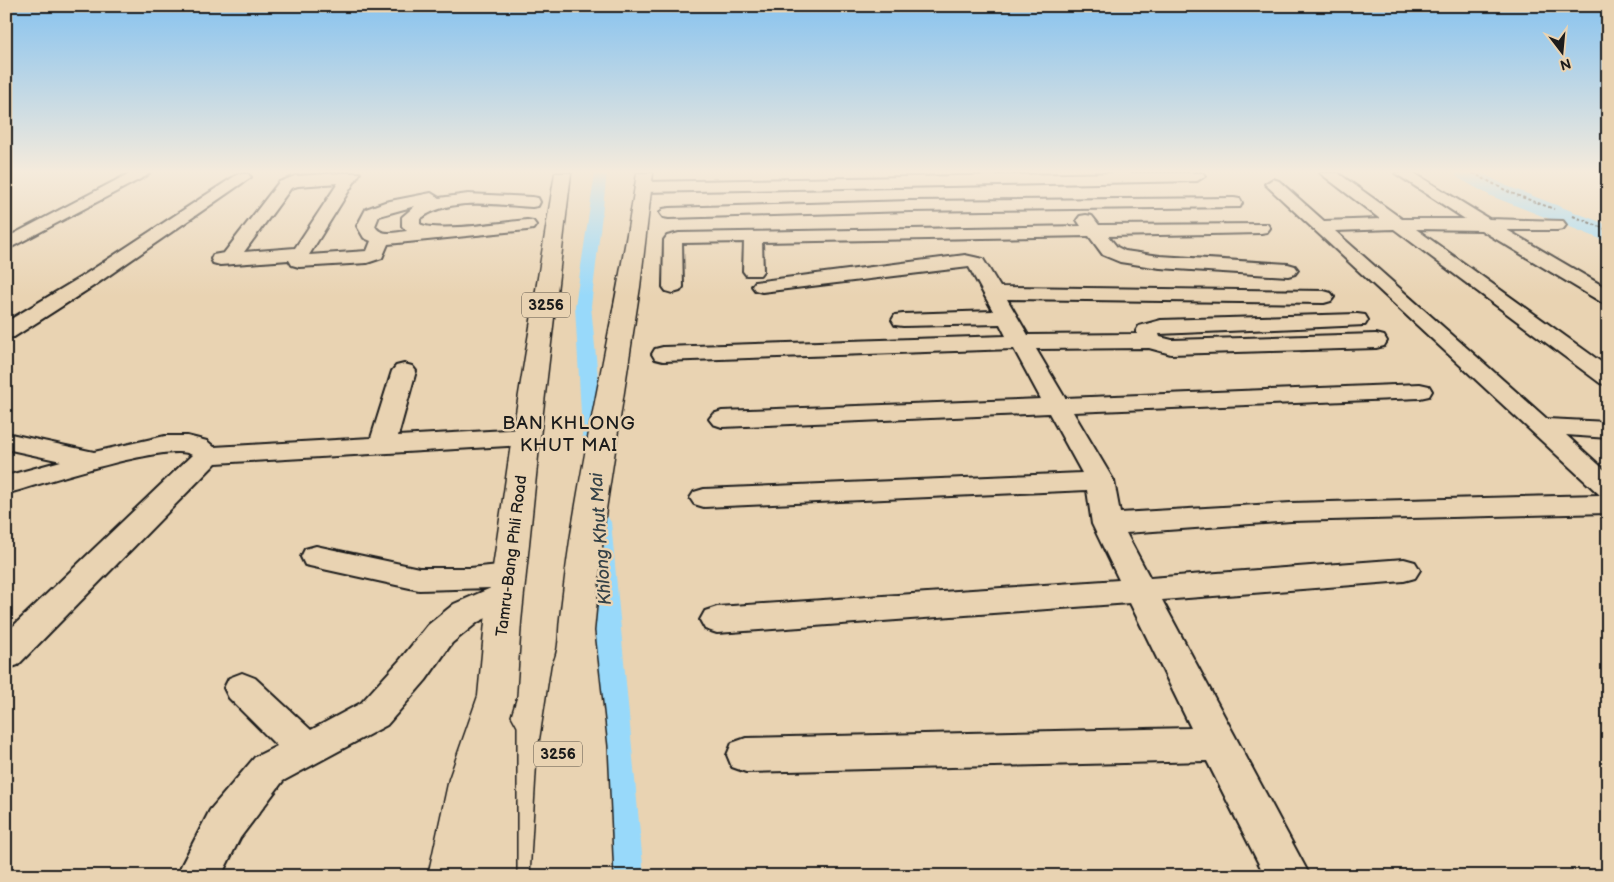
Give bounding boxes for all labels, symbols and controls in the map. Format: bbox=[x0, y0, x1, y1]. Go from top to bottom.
north arrow bbox=[1536, 28, 1586, 78]
text: N bbox=[1558, 54, 1573, 74]
road number: 3256 bbox=[522, 292, 570, 318]
district label: BAN KHLONG KHUT MAI bbox=[502, 412, 636, 457]
water label: Khlong Khut Mai bbox=[586, 471, 616, 606]
street label: Tamru-Bang Phli Road bbox=[493, 474, 531, 638]
road number: 3256 bbox=[534, 742, 582, 766]

